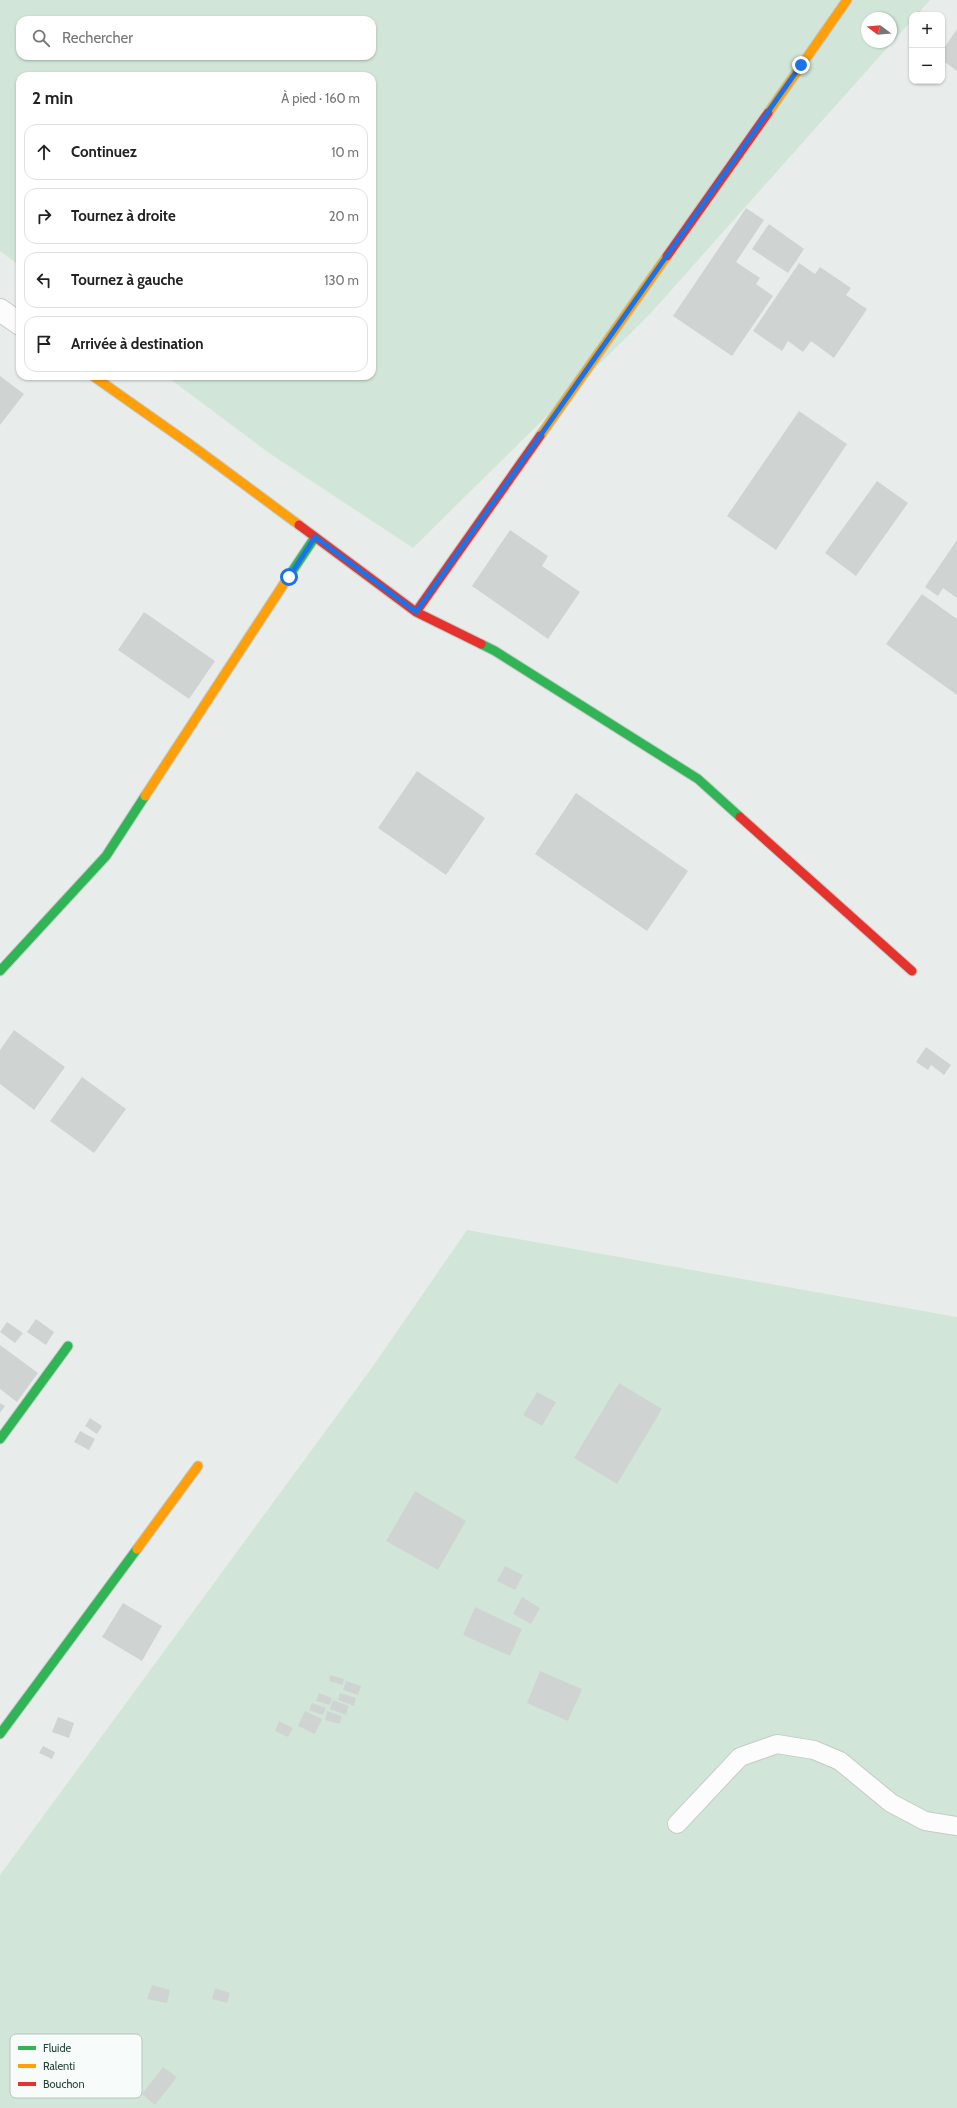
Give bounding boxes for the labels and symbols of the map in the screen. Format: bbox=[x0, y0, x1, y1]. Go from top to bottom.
north arrow bbox=[861, 12, 897, 48]
route end bbox=[792, 56, 810, 74]
route start bbox=[280, 568, 298, 586]
legend bbox=[10, 2034, 142, 2098]
text: Fluide bbox=[43, 2041, 72, 2055]
text: Ralenti bbox=[43, 2059, 75, 2073]
text: Bouchon bbox=[43, 2077, 85, 2091]

